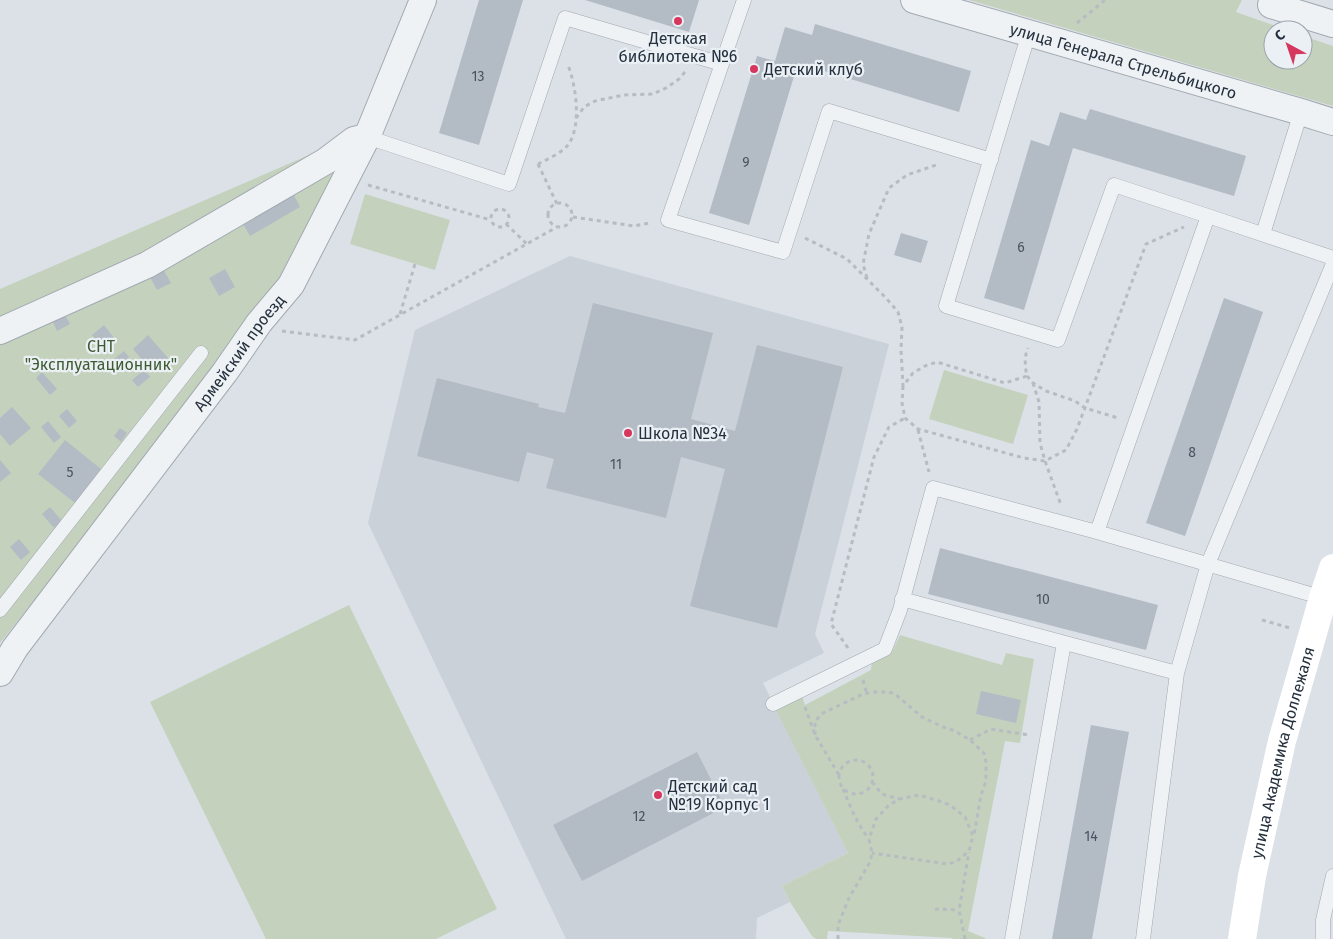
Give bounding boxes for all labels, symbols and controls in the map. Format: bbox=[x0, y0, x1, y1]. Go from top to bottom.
marker: Детская библиотека №6 bbox=[672, 15, 684, 27]
street label: улица Генерала Стрельбицкого bbox=[1008, 19, 1239, 102]
north arrow bbox=[1263, 20, 1313, 70]
text: С bbox=[1271, 26, 1289, 45]
place label: Детская библиотека №6 bbox=[619, 29, 737, 66]
place label: Детский клуб bbox=[763, 60, 863, 79]
marker: Детский клуб bbox=[748, 63, 760, 75]
house number: 13 bbox=[471, 68, 485, 85]
house number: 9 bbox=[742, 154, 750, 171]
house number: 6 bbox=[1017, 239, 1025, 256]
street label: Армейский проезд bbox=[189, 290, 289, 415]
park label: СНТ "Эксплуатационник" bbox=[25, 337, 177, 374]
place label: Школа №34 bbox=[638, 424, 727, 443]
marker: Школа №34 bbox=[622, 427, 634, 439]
house number: 8 bbox=[1188, 444, 1196, 461]
house number: 11 bbox=[610, 456, 622, 473]
house number: 5 bbox=[66, 464, 74, 481]
house number: 10 bbox=[1036, 591, 1050, 608]
street label: улица Академика Доллежаля bbox=[1247, 644, 1318, 860]
place label: Детский сад №19 Корпус 1 bbox=[667, 777, 770, 814]
marker: Детский сад №19 Корпус 1 bbox=[652, 789, 664, 801]
house number: 12 bbox=[633, 808, 646, 825]
house number: 14 bbox=[1084, 828, 1098, 845]

